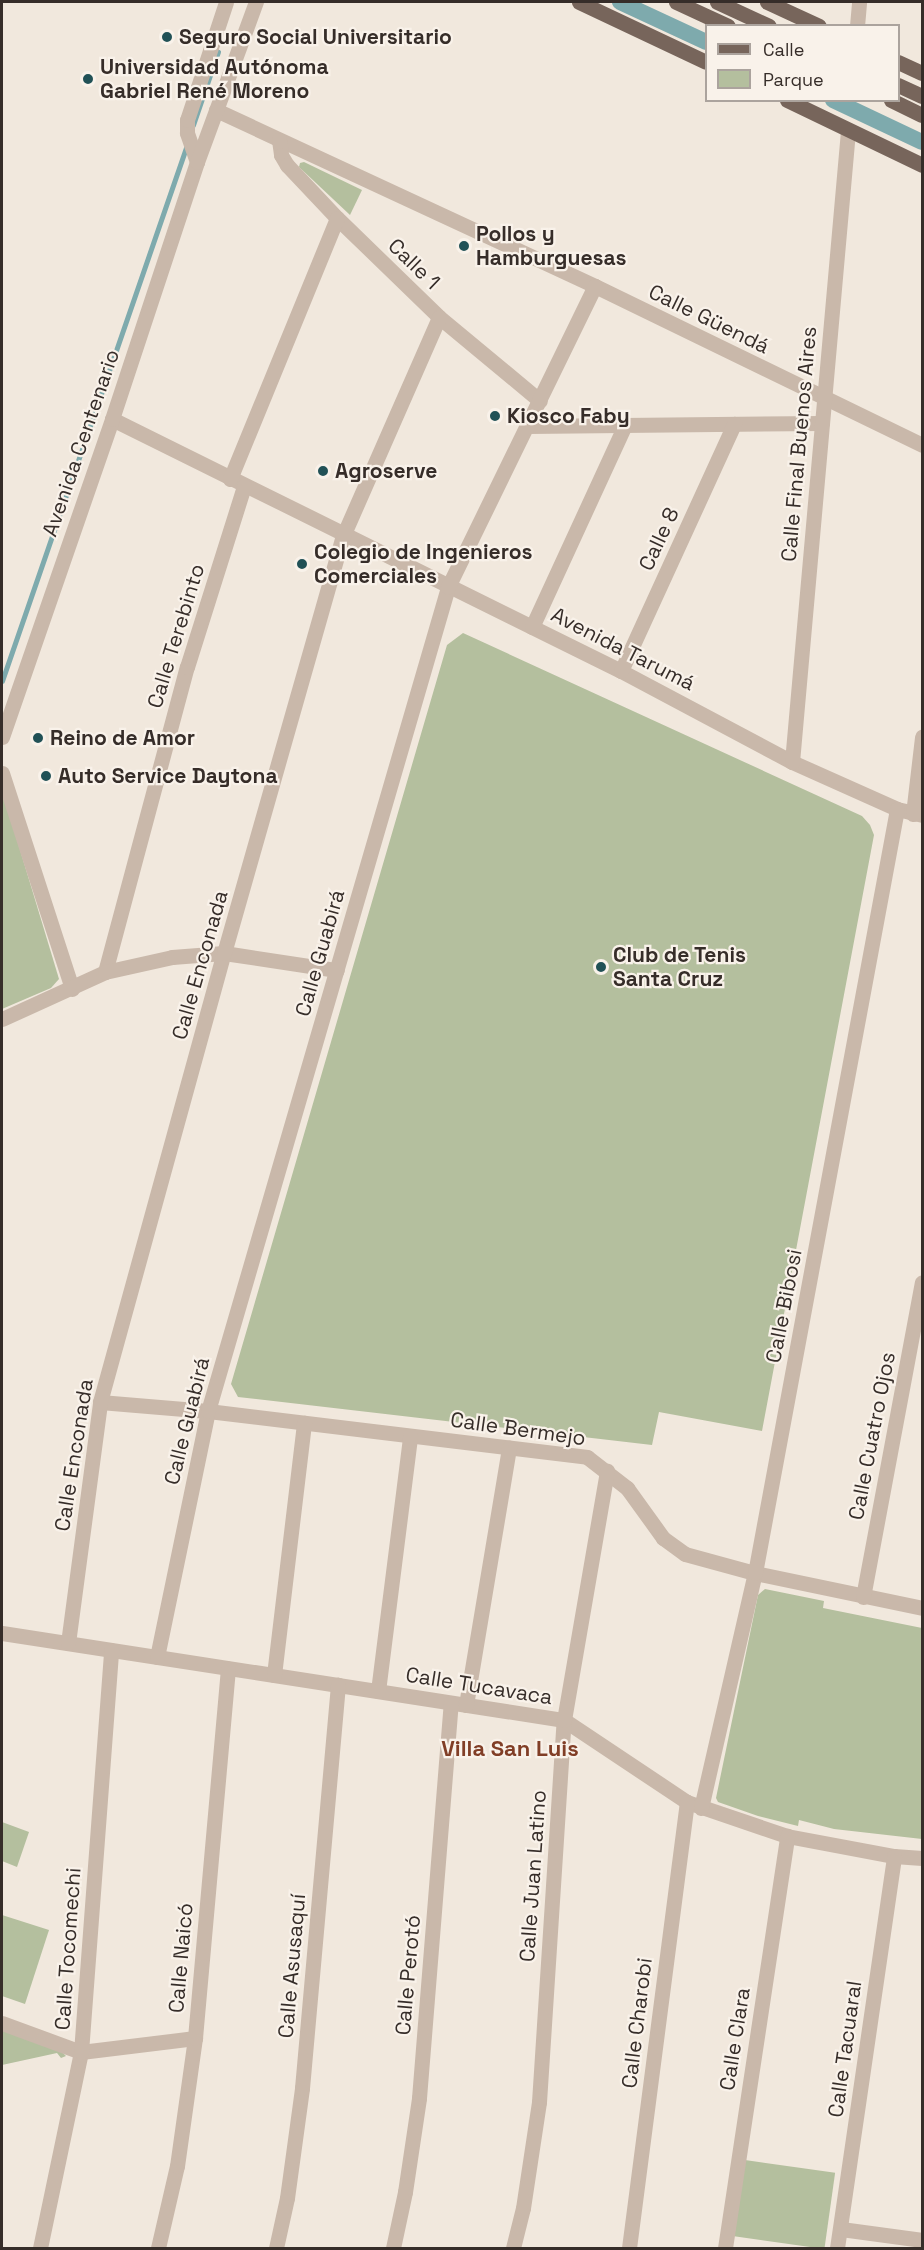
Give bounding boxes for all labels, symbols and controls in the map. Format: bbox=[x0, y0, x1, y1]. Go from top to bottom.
place label: Seguro Social Universitario bbox=[179, 24, 452, 50]
legend bbox=[705, 24, 900, 102]
marker: Seguro Social Universitario bbox=[160, 30, 174, 44]
text: Calle bbox=[763, 38, 804, 61]
place label: Universidad Autónoma Gabriel René Moreno bbox=[100, 54, 329, 104]
text: Parque bbox=[763, 68, 824, 91]
marker: Universidad Autónoma Gabriel René Moreno bbox=[81, 72, 95, 86]
place label: Pollos y Hamburguesas bbox=[476, 221, 627, 271]
street label: Calle 1 bbox=[383, 233, 445, 295]
marker: Pollos y Hamburguesas bbox=[457, 239, 471, 253]
street label: Calle Güendá bbox=[644, 279, 774, 359]
street label: Calle Final Buenos Aires bbox=[776, 325, 822, 563]
street label: Avenida Centenario bbox=[37, 346, 125, 540]
place label: Kiosco Faby bbox=[507, 403, 630, 429]
marker: Kiosco Faby bbox=[488, 409, 502, 423]
place label: Agroserve bbox=[335, 458, 437, 484]
marker: Agroserve bbox=[316, 464, 330, 478]
street label: Calle 8 bbox=[633, 503, 685, 575]
place label: Colegio de Ingenieros Comerciales bbox=[314, 539, 533, 589]
marker: Colegio de Ingenieros Comerciales bbox=[295, 557, 309, 571]
street label: Calle Terebinto bbox=[142, 561, 210, 711]
street label: Avenida Tarumá bbox=[547, 602, 699, 696]
place label: Reino de Amor bbox=[50, 725, 195, 751]
marker: Reino de Amor bbox=[31, 731, 45, 745]
place label: Auto Service Daytona bbox=[58, 763, 278, 789]
marker: Auto Service Daytona bbox=[39, 769, 53, 783]
street label: Calle Enconada bbox=[167, 887, 233, 1043]
street label: Calle Guabirá bbox=[290, 887, 350, 1019]
place label: Club de Tenis Santa Cruz bbox=[613, 942, 747, 992]
marker: Club de Tenis Santa Cruz bbox=[594, 960, 608, 974]
street label: Calle Bibosi bbox=[761, 1247, 807, 1365]
street label: Calle Cuatro Ojos bbox=[843, 1350, 901, 1522]
street label: Calle Guabirá bbox=[159, 1355, 215, 1487]
street label: Calle Enconada bbox=[49, 1377, 99, 1533]
street label: Calle Bermejo bbox=[449, 1407, 587, 1451]
street label: Calle Tucavaca bbox=[404, 1662, 554, 1710]
district label: Villa San Luis bbox=[441, 1736, 579, 1762]
street label: Calle Juan Latino bbox=[514, 1789, 552, 1963]
street label: Calle Tocomechi bbox=[50, 1867, 86, 2031]
street label: Calle Asusaquí bbox=[273, 1893, 311, 2039]
street label: Calle Naicó bbox=[164, 1902, 198, 2014]
street label: Calle Perotó bbox=[390, 1914, 426, 2036]
street label: Calle Charobi bbox=[616, 1956, 658, 2090]
street label: Calle Tacuaral bbox=[823, 1979, 867, 2119]
street label: Calle Clara bbox=[714, 1986, 756, 2092]

